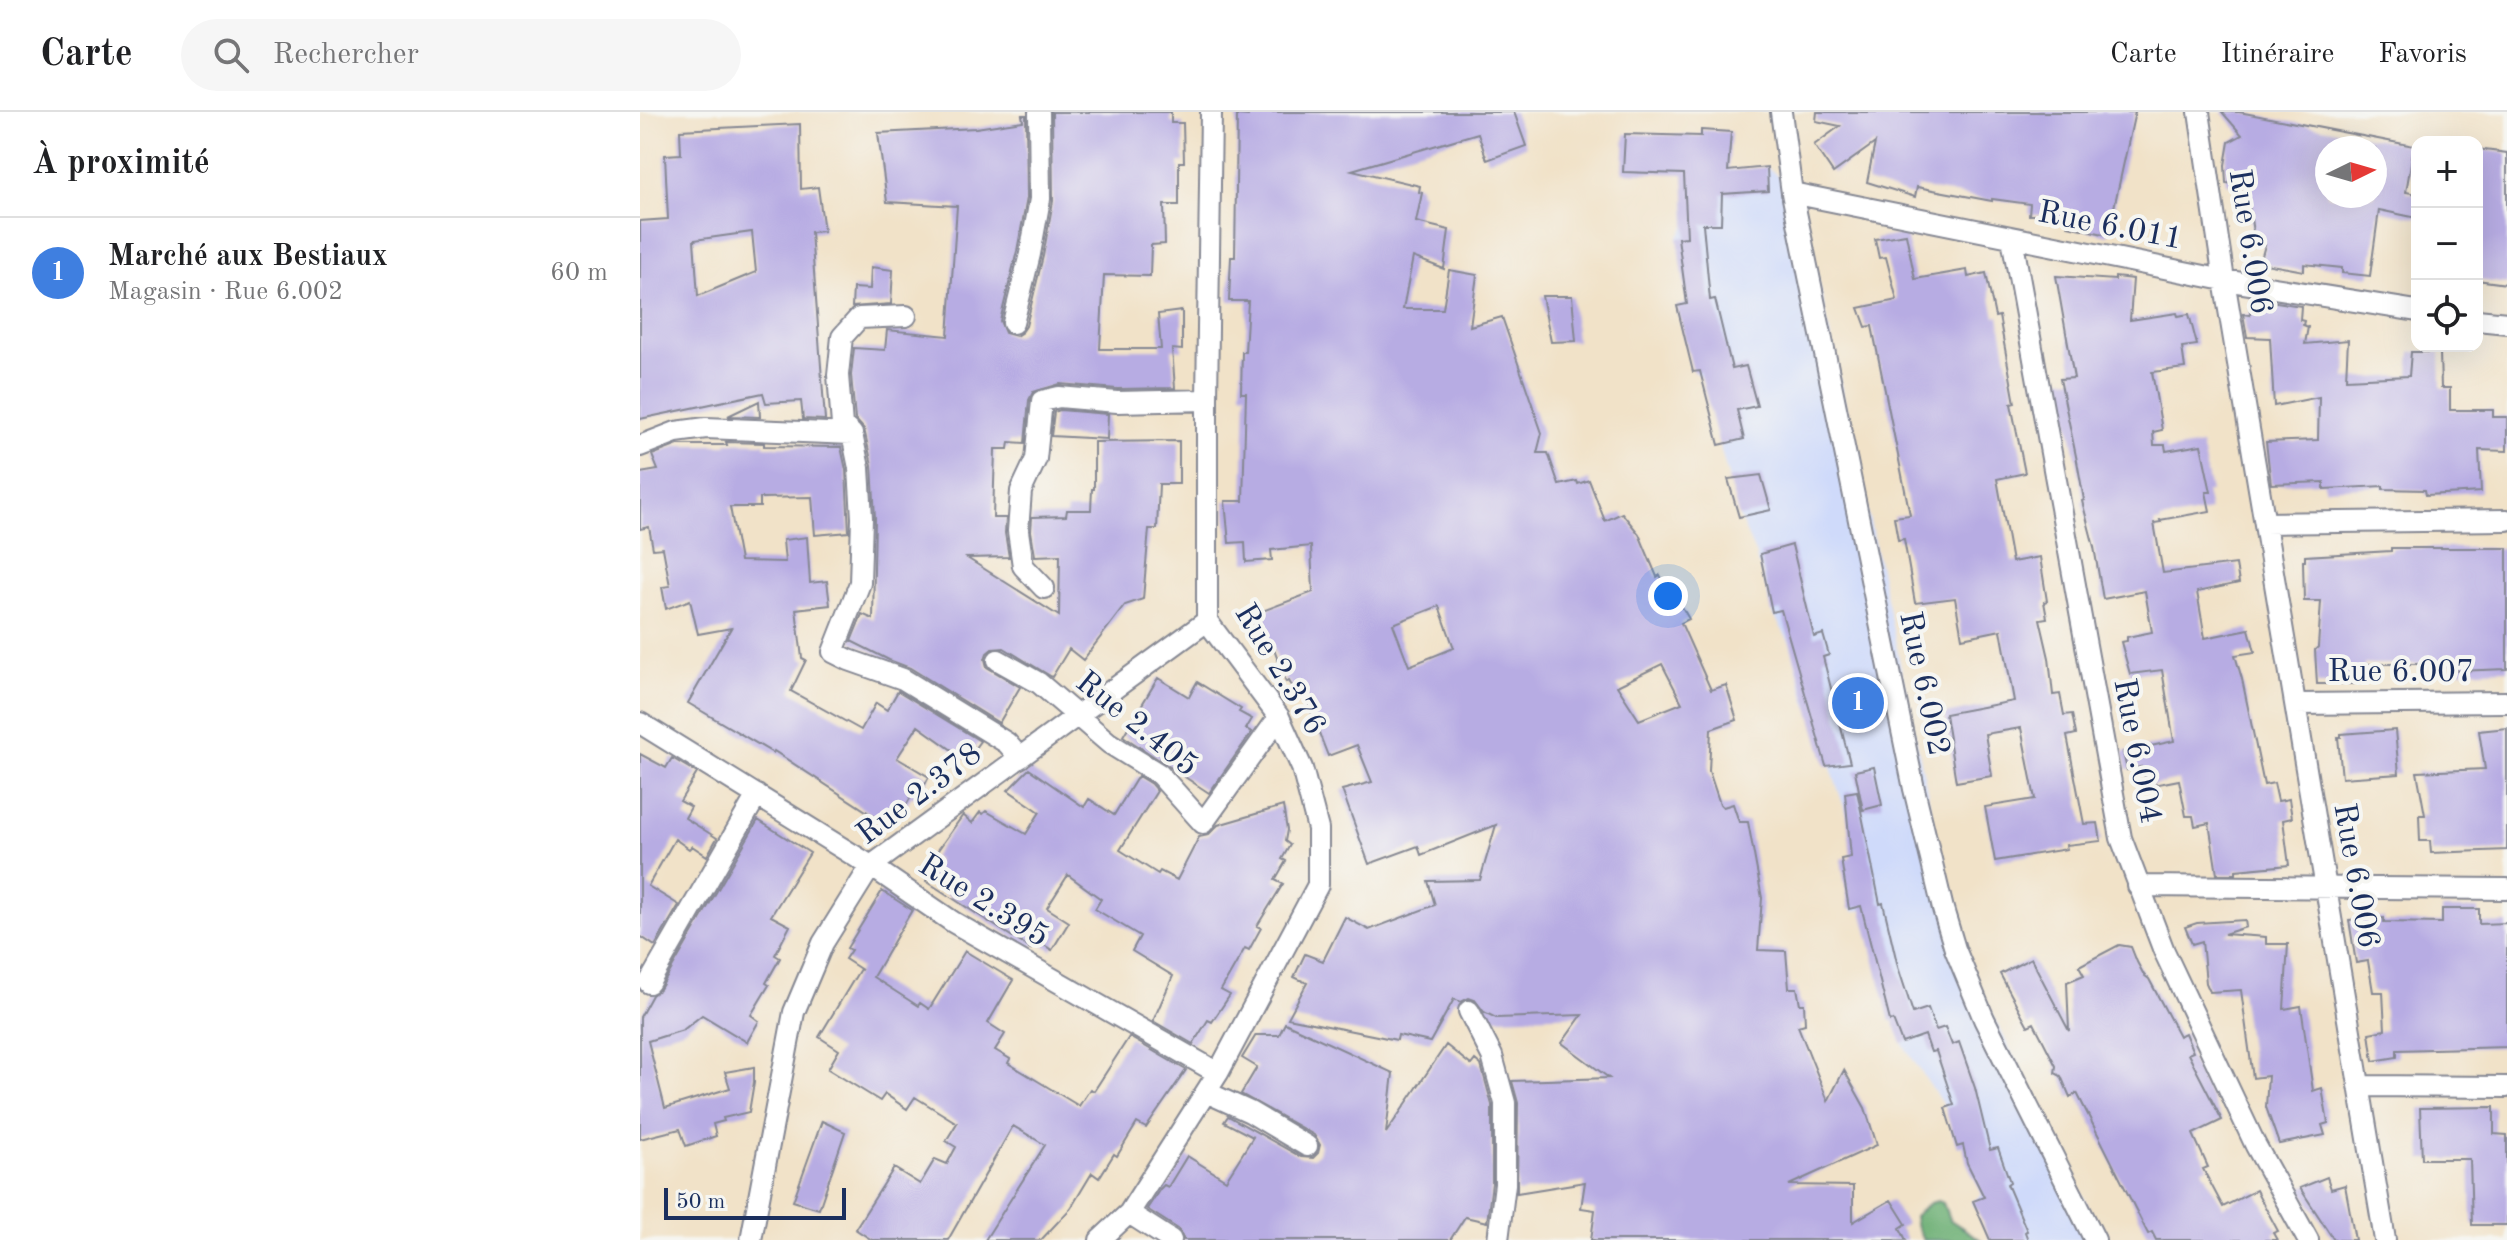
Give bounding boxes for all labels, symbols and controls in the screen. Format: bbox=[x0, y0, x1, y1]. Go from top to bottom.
search box bbox=[181, 19, 741, 91]
icon: search bbox=[209, 33, 253, 77]
text: Carte bbox=[40, 36, 133, 74]
text: Rechercher bbox=[273, 40, 419, 70]
text: Carte bbox=[2110, 41, 2177, 69]
text: Itinéraire bbox=[2221, 41, 2334, 69]
text: Favoris bbox=[2378, 41, 2467, 69]
north arrow bbox=[2315, 136, 2387, 208]
map controls bbox=[2411, 136, 2483, 352]
button: + bbox=[2411, 136, 2483, 208]
text: À proximité bbox=[32, 147, 210, 181]
street label: Rue 6.006 bbox=[2222, 167, 2276, 317]
street label: Rue 6.011 bbox=[2035, 197, 2185, 257]
button: − bbox=[2411, 208, 2483, 280]
text: Marché aux Bestiaux bbox=[108, 242, 388, 272]
text: 1 bbox=[50, 260, 66, 286]
text: 60 m bbox=[550, 260, 608, 286]
text: Magasin · Rue 6.002 bbox=[108, 279, 343, 305]
button: locate bbox=[2411, 280, 2483, 352]
your location bbox=[1648, 576, 1688, 616]
street label: Rue 2.376 bbox=[1227, 599, 1331, 741]
street label: Rue 6.002 bbox=[1892, 609, 1954, 759]
street label: Rue 6.007 bbox=[2328, 657, 2474, 689]
street label: Rue 2.405 bbox=[1069, 666, 1203, 784]
pin: 1 bbox=[1832, 673, 1884, 733]
street label: Rue 6.004 bbox=[2106, 676, 2166, 826]
street label: Rue 2.378 bbox=[852, 738, 988, 852]
street label: Rue 6.006 bbox=[2326, 801, 2384, 951]
street label: Rue 2.395 bbox=[912, 850, 1054, 954]
scale bar bbox=[664, 1184, 846, 1220]
text: 50 m bbox=[676, 1191, 725, 1213]

